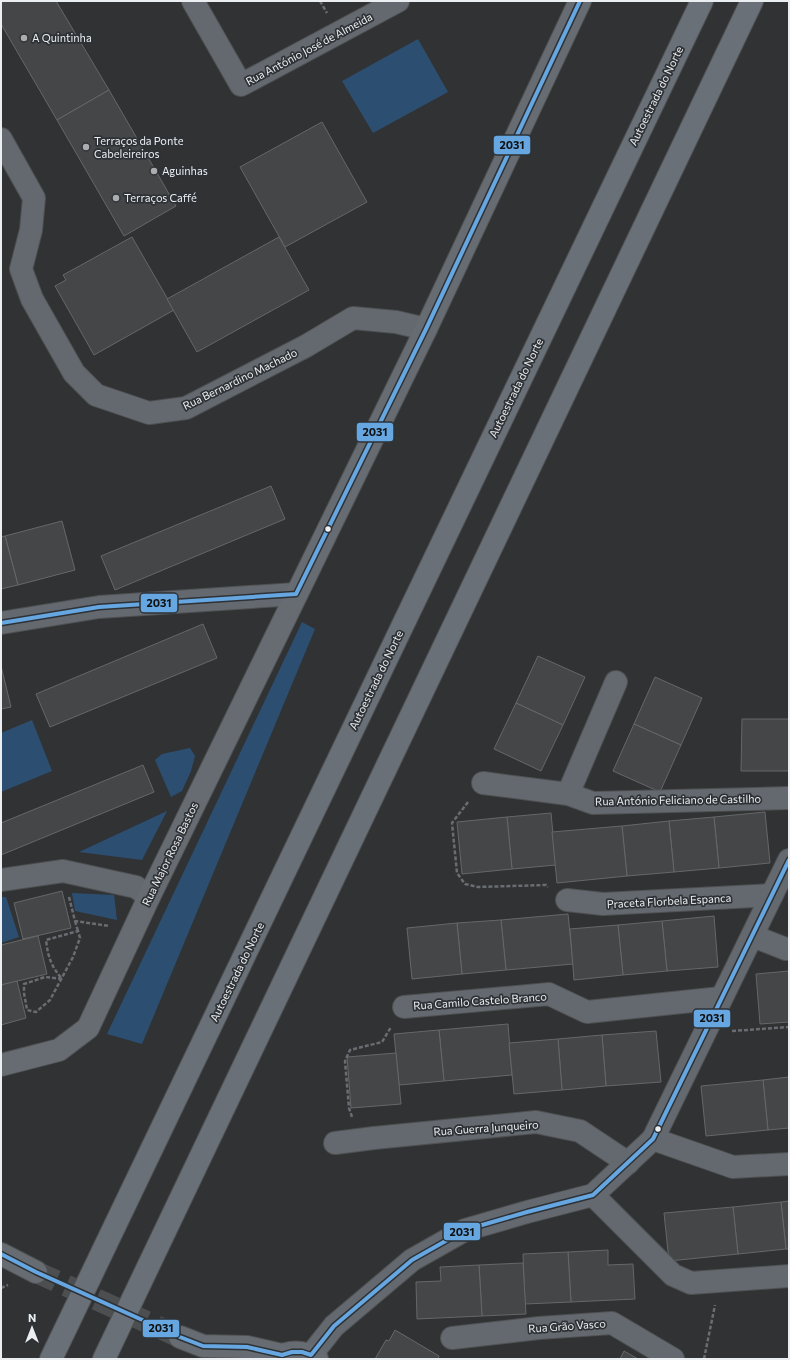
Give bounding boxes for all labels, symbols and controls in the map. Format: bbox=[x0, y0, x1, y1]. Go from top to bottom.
street label: Rua António José de Almeida bbox=[243, 10, 375, 88]
place label: A Quintinha bbox=[32, 31, 92, 44]
marker: A Quintinha bbox=[19, 33, 29, 43]
street label: Autoestrada do Norte bbox=[626, 44, 685, 147]
place label: Terraços da Ponte Cabeleireiros bbox=[94, 134, 184, 160]
line badge: 2031 bbox=[493, 135, 531, 155]
text: 2031 bbox=[500, 138, 524, 151]
marker: Terraços da Ponte Cabeleireiros bbox=[81, 142, 91, 152]
place label: Aguinhas bbox=[162, 164, 208, 177]
marker: Aguinhas bbox=[149, 166, 159, 176]
place label: Terraços Caffé bbox=[124, 191, 197, 204]
marker: Terraços Caffé bbox=[111, 193, 121, 203]
street label: Autoestrada do Norte bbox=[486, 336, 545, 439]
street label: Rua Bernardino Machado bbox=[180, 345, 299, 412]
line badge: 2031 bbox=[356, 422, 394, 442]
text: 2031 bbox=[363, 425, 387, 438]
unlabelled marker bbox=[323, 524, 333, 534]
line badge: 2031 bbox=[140, 593, 178, 613]
text: 2031 bbox=[147, 596, 171, 609]
street label: Autoestrada do Norte bbox=[346, 628, 405, 731]
street label: Rua António Feliciano de Castilho bbox=[595, 792, 762, 807]
street label: Rua Major Rosa Bastos bbox=[139, 800, 200, 908]
street label: Praceta Florbela Espanca bbox=[606, 891, 732, 910]
street label: Autoestrada do Norte bbox=[207, 920, 266, 1023]
street label: Rua Camilo Castelo Branco bbox=[413, 989, 548, 1012]
line badge: 2031 bbox=[693, 1009, 731, 1028]
text: 2031 bbox=[700, 1011, 724, 1024]
street label: Rua Guerra Junqueiro bbox=[433, 1117, 540, 1139]
unlabelled marker bbox=[653, 1124, 663, 1134]
line badge: 2031 bbox=[443, 1222, 481, 1241]
text: 2031 bbox=[450, 1225, 474, 1238]
north arrow bbox=[12, 1308, 52, 1348]
text: N bbox=[28, 1311, 36, 1324]
street label: Rua Grão Vasco bbox=[528, 1316, 607, 1335]
line badge: 2031 bbox=[142, 1319, 180, 1338]
text: 2031 bbox=[149, 1321, 173, 1334]

